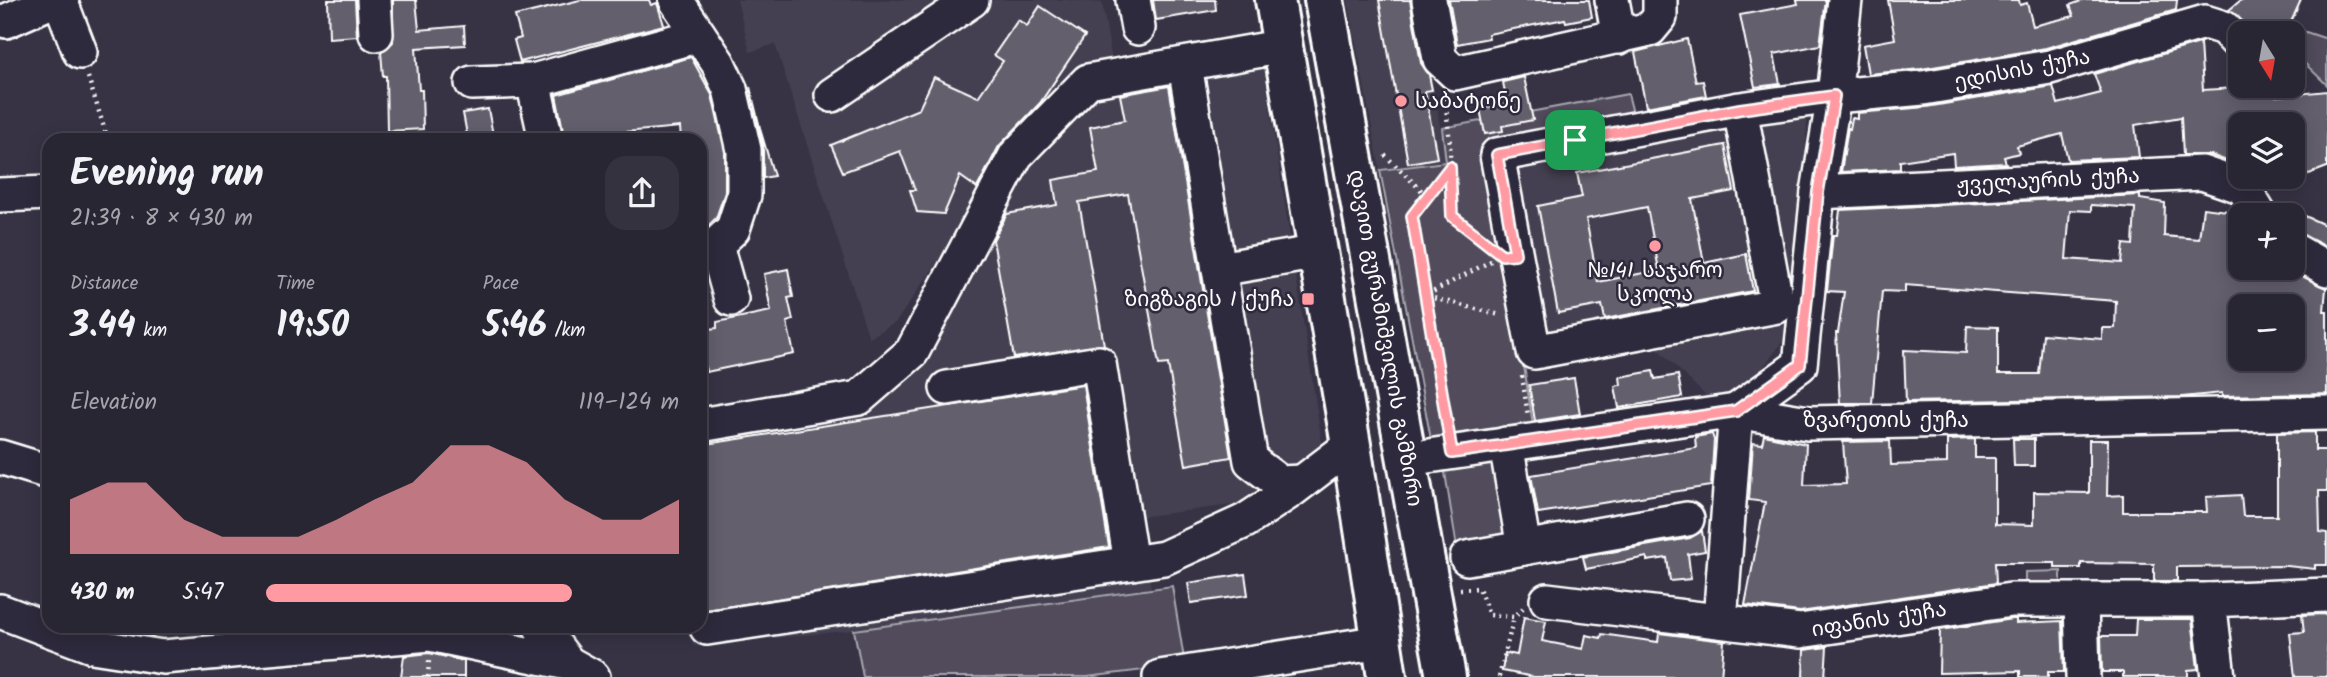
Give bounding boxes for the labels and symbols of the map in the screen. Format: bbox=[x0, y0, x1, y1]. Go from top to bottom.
north arrow bbox=[2228, 21, 2305, 98]
street label: ედისის ქუჩა bbox=[1951, 41, 2093, 100]
place label: საბატონე bbox=[1415, 86, 1521, 119]
marker: საბატონე bbox=[1393, 93, 1409, 109]
pin bbox=[1545, 110, 1605, 170]
street label: ჟველაურის ქუჩა bbox=[1956, 160, 2140, 203]
street label: დავით გურამიშვილის გამზირი bbox=[1339, 167, 1430, 509]
marker: №141 საჯარო სკოლა bbox=[1647, 238, 1663, 254]
place label: №141 საჯარო სკოლა bbox=[1587, 255, 1723, 312]
place label: ზიგზაგის I ქუჩა bbox=[1124, 284, 1294, 317]
marker: ზიგზაგის I ქუჩა bbox=[1300, 291, 1316, 307]
street label: ზვარეთის ქუჩა bbox=[1803, 405, 1969, 438]
street label: იფანის ქუჩა bbox=[1809, 594, 1949, 647]

